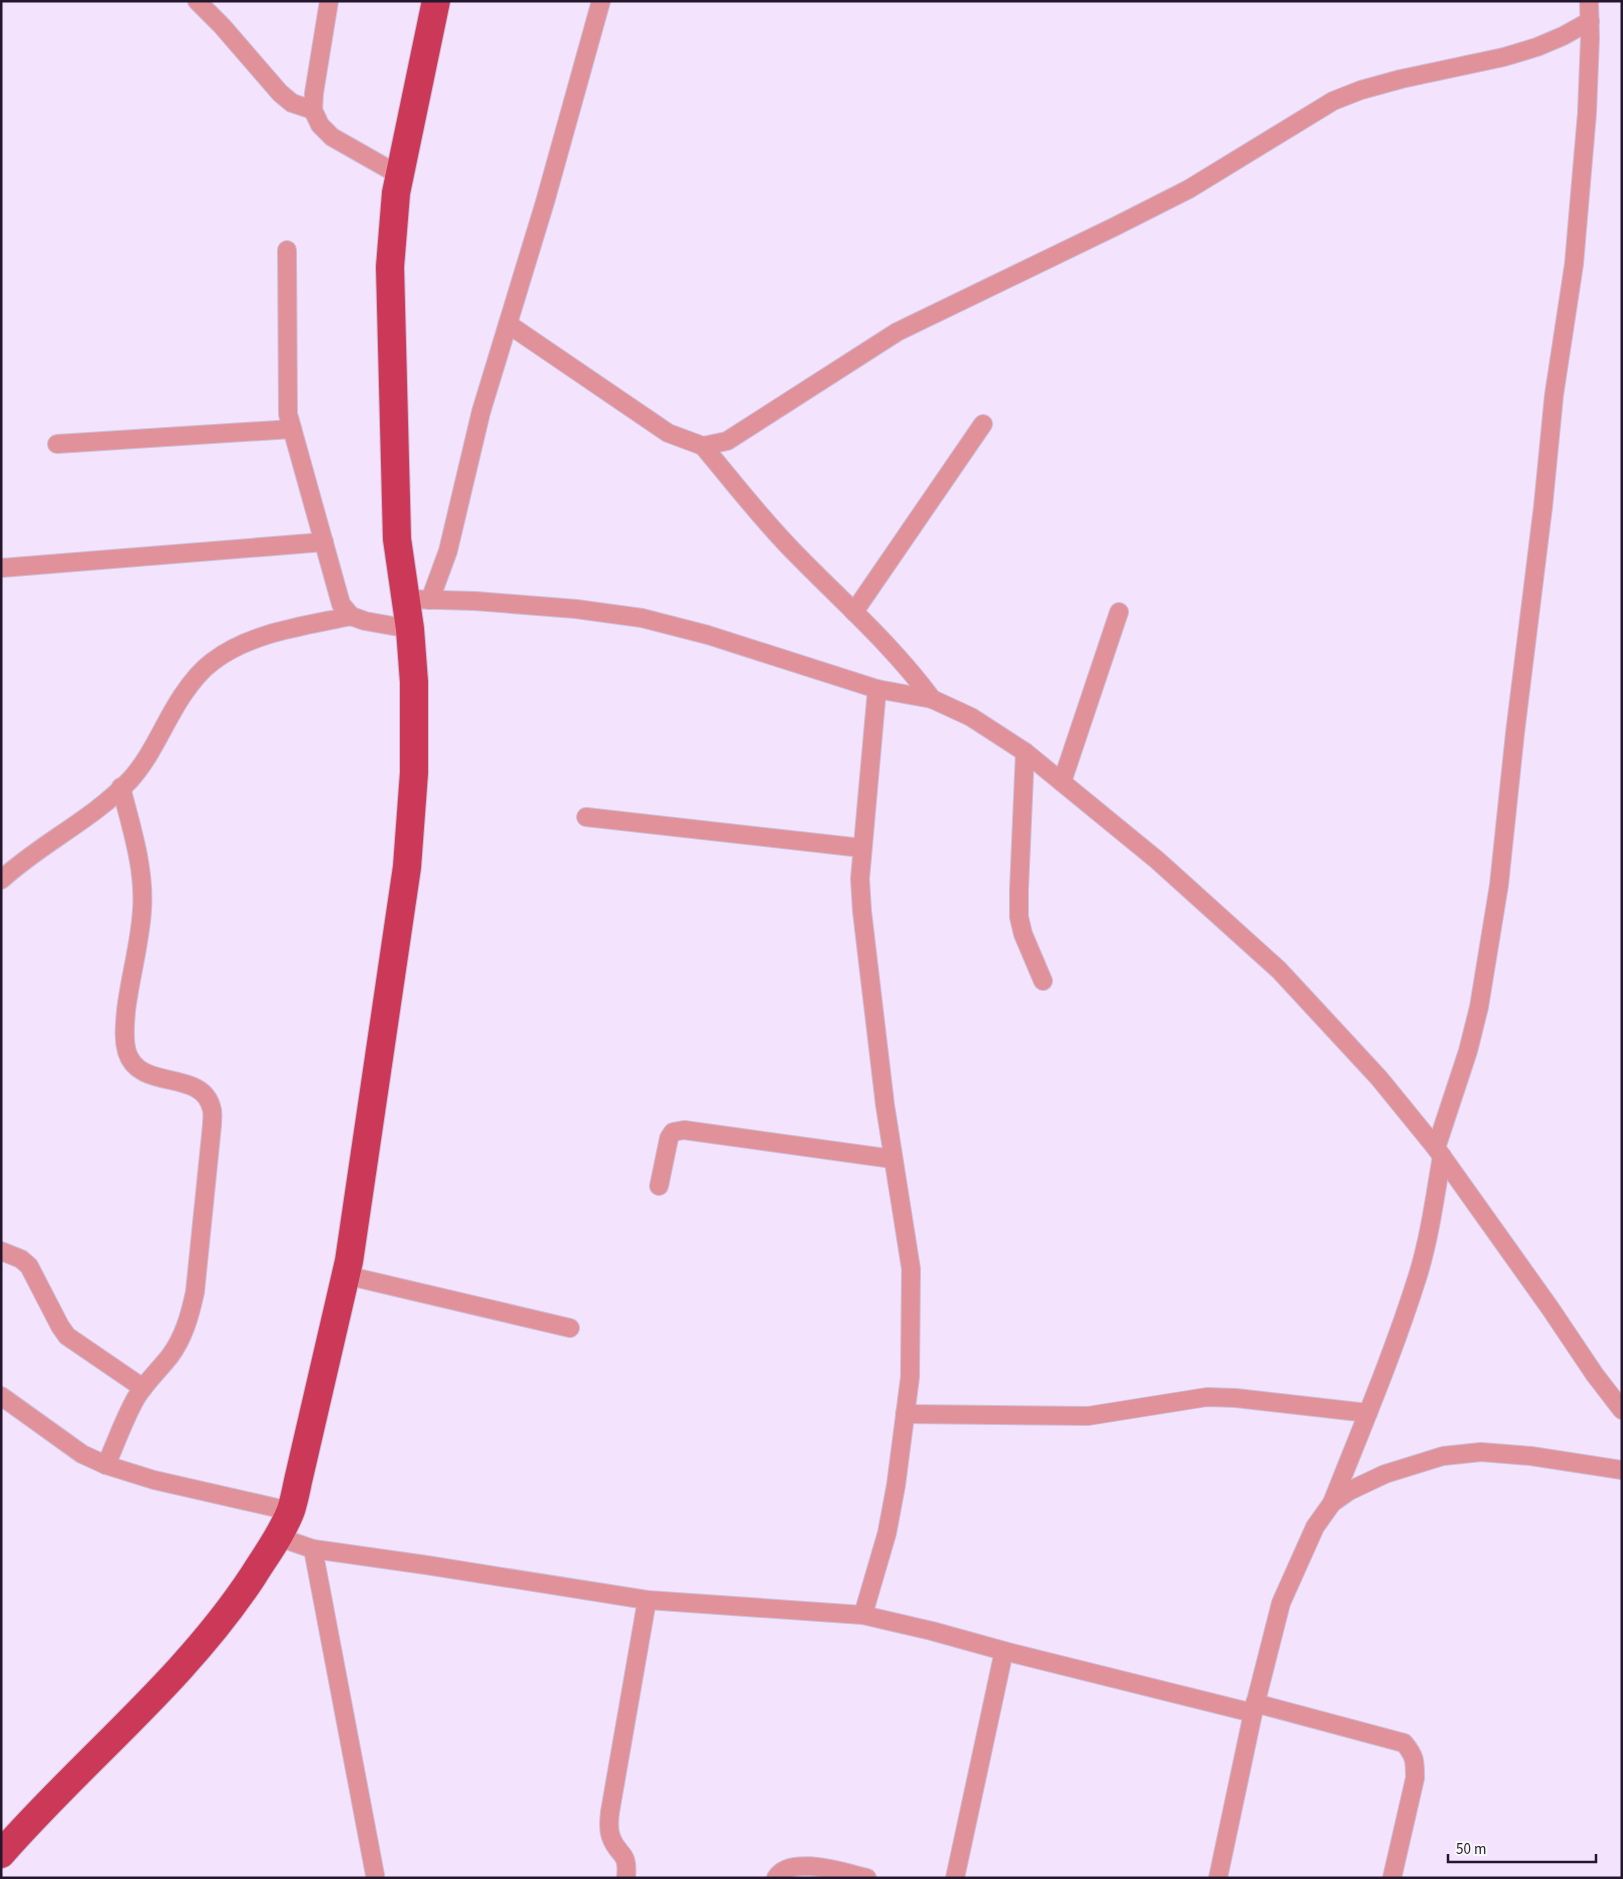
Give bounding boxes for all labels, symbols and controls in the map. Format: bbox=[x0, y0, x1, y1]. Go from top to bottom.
scale bar bbox=[1448, 1832, 1596, 1864]
text: 50 m bbox=[1456, 1839, 1486, 1860]

